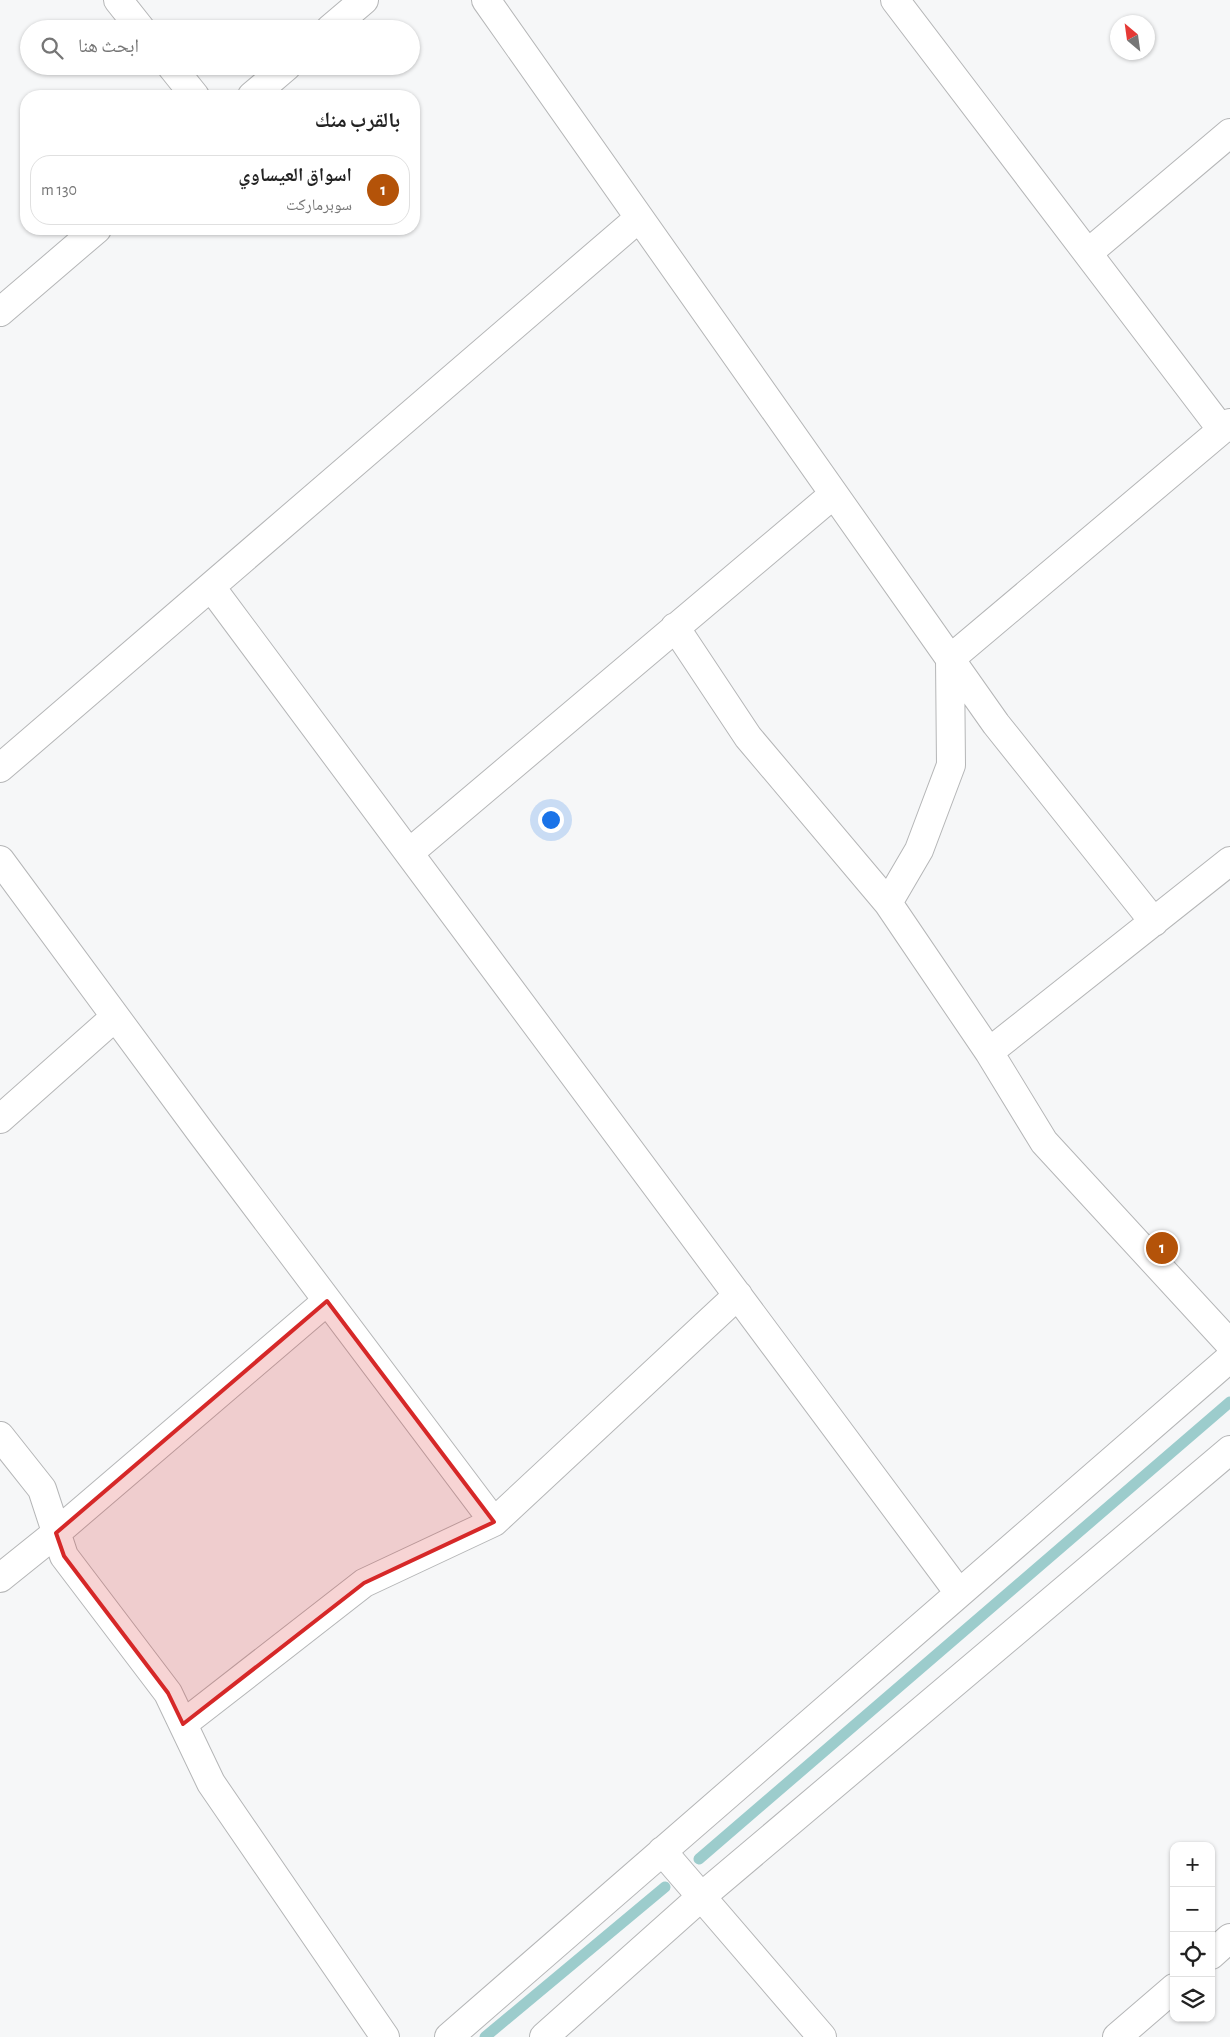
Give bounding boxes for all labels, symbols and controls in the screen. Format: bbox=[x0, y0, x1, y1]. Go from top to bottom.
north arrow bbox=[1110, 15, 1155, 60]
search box bbox=[20, 20, 420, 75]
icon: search bbox=[38, 34, 66, 62]
text: ابحث هنا bbox=[78, 37, 139, 56]
text: بالقرب منك bbox=[315, 110, 400, 131]
text: اسواق العيساوي bbox=[238, 166, 352, 185]
text: 130 m bbox=[41, 182, 77, 198]
text: 1 bbox=[380, 182, 386, 198]
text: سوبرماركت bbox=[286, 197, 352, 213]
your location bbox=[538, 807, 564, 833]
pin: 1 bbox=[1146, 1229, 1178, 1267]
map controls bbox=[1170, 1842, 1215, 2022]
button: + bbox=[1170, 1842, 1215, 1887]
button: − bbox=[1170, 1887, 1215, 1932]
button: locate bbox=[1170, 1932, 1215, 1977]
button: layers bbox=[1170, 1977, 1215, 2022]

